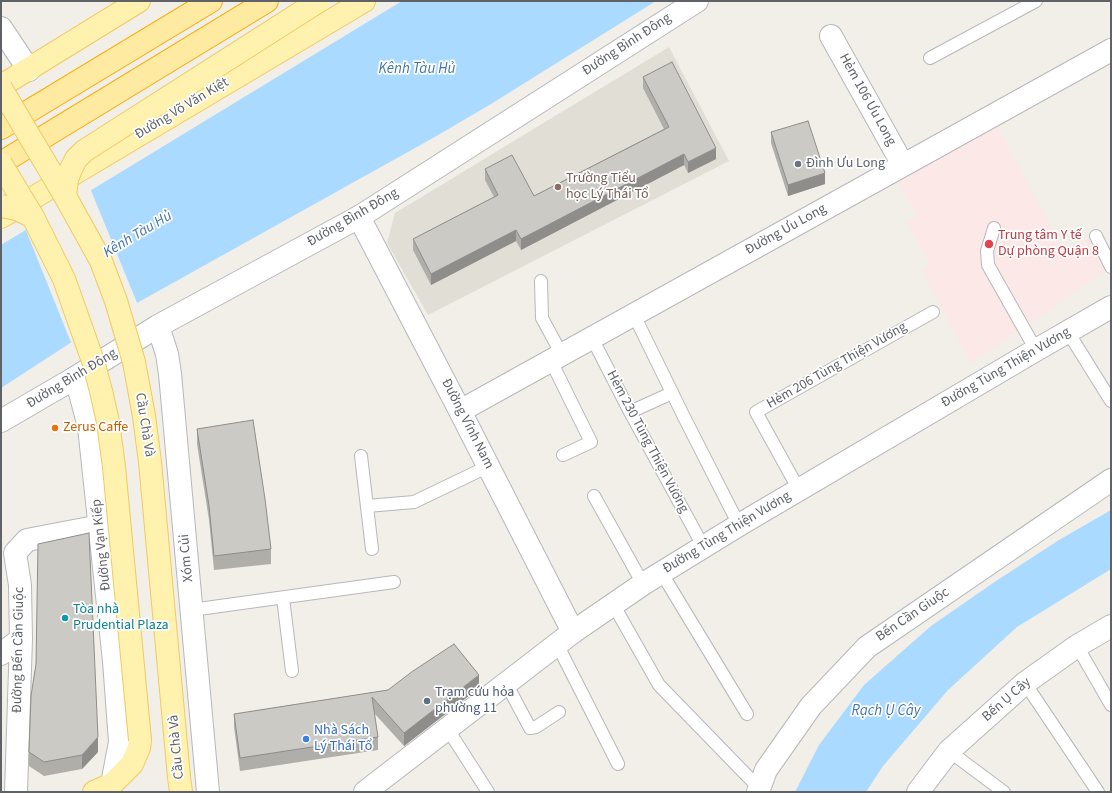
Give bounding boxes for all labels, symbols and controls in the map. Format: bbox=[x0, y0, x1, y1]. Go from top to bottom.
street label: Đường Bình Đông bbox=[579, 10, 675, 80]
street label: Hẻm 106 Ưu Long bbox=[835, 51, 899, 149]
water label: Kênh Tàu Hủ bbox=[379, 61, 455, 79]
street label: Đường Võ Văn Kiệt bbox=[132, 74, 232, 144]
place label: Đình Ưu Long bbox=[806, 156, 885, 172]
marker: Đình Ưu Long bbox=[793, 159, 803, 169]
place label: Trường Tiểu học Lý Thái Tổ bbox=[566, 171, 649, 204]
marker: Trường Tiểu học Lý Thái Tổ bbox=[553, 182, 563, 192]
street label: Đường Bình Đông bbox=[304, 185, 402, 251]
street label: Đường Ưu Long bbox=[742, 201, 830, 259]
water label: Kênh Tàu Hủ bbox=[100, 208, 176, 262]
place label: Trung tâm Y tế Dự phòng Quận 8 bbox=[998, 228, 1099, 260]
marker: Trung tâm Y tế Dự phòng Quận 8 bbox=[983, 238, 995, 250]
street label: Hẻm 206 Tùng Thiện Vương bbox=[764, 319, 910, 413]
street label: Đường Tùng Thiện Vương bbox=[938, 324, 1074, 412]
street label: Đường Bình Đông bbox=[24, 345, 120, 413]
street label: Hẻm 230 Tùng Thiện Vương bbox=[602, 368, 692, 516]
street label: Đường Vĩnh Nam bbox=[437, 376, 497, 472]
street label: Cầu Chà Và bbox=[131, 392, 157, 458]
place label: Zerus Caffe bbox=[63, 420, 128, 436]
marker: Zerus Caffe bbox=[50, 423, 60, 433]
street label: Đường Tùng Thiện Vương bbox=[660, 488, 794, 578]
street label: Đường Vạn Kiếp bbox=[89, 498, 115, 592]
street label: Xóm Củi bbox=[177, 533, 197, 583]
street label: Bến Cần Giuộc bbox=[873, 584, 953, 646]
street label: Đường Bến Cần Giuộc bbox=[9, 587, 29, 713]
place label: Tòa nhà Prudential Plaza bbox=[73, 602, 169, 634]
marker: Tòa nhà Prudential Plaza bbox=[60, 613, 70, 623]
street label: Bến Ụ Cây bbox=[979, 674, 1035, 726]
place label: Trạm cứu hỏa phường 11 bbox=[435, 685, 514, 718]
marker: Trạm cứu hỏa phường 11 bbox=[422, 696, 432, 706]
water label: Rạch Ụ Cây bbox=[852, 703, 920, 721]
street label: Cầu Chà Và bbox=[166, 714, 188, 780]
place label: Nhà Sách Lý Thái Tổ bbox=[314, 723, 372, 756]
marker: Nhà Sách Lý Thái Tổ bbox=[301, 734, 311, 744]

